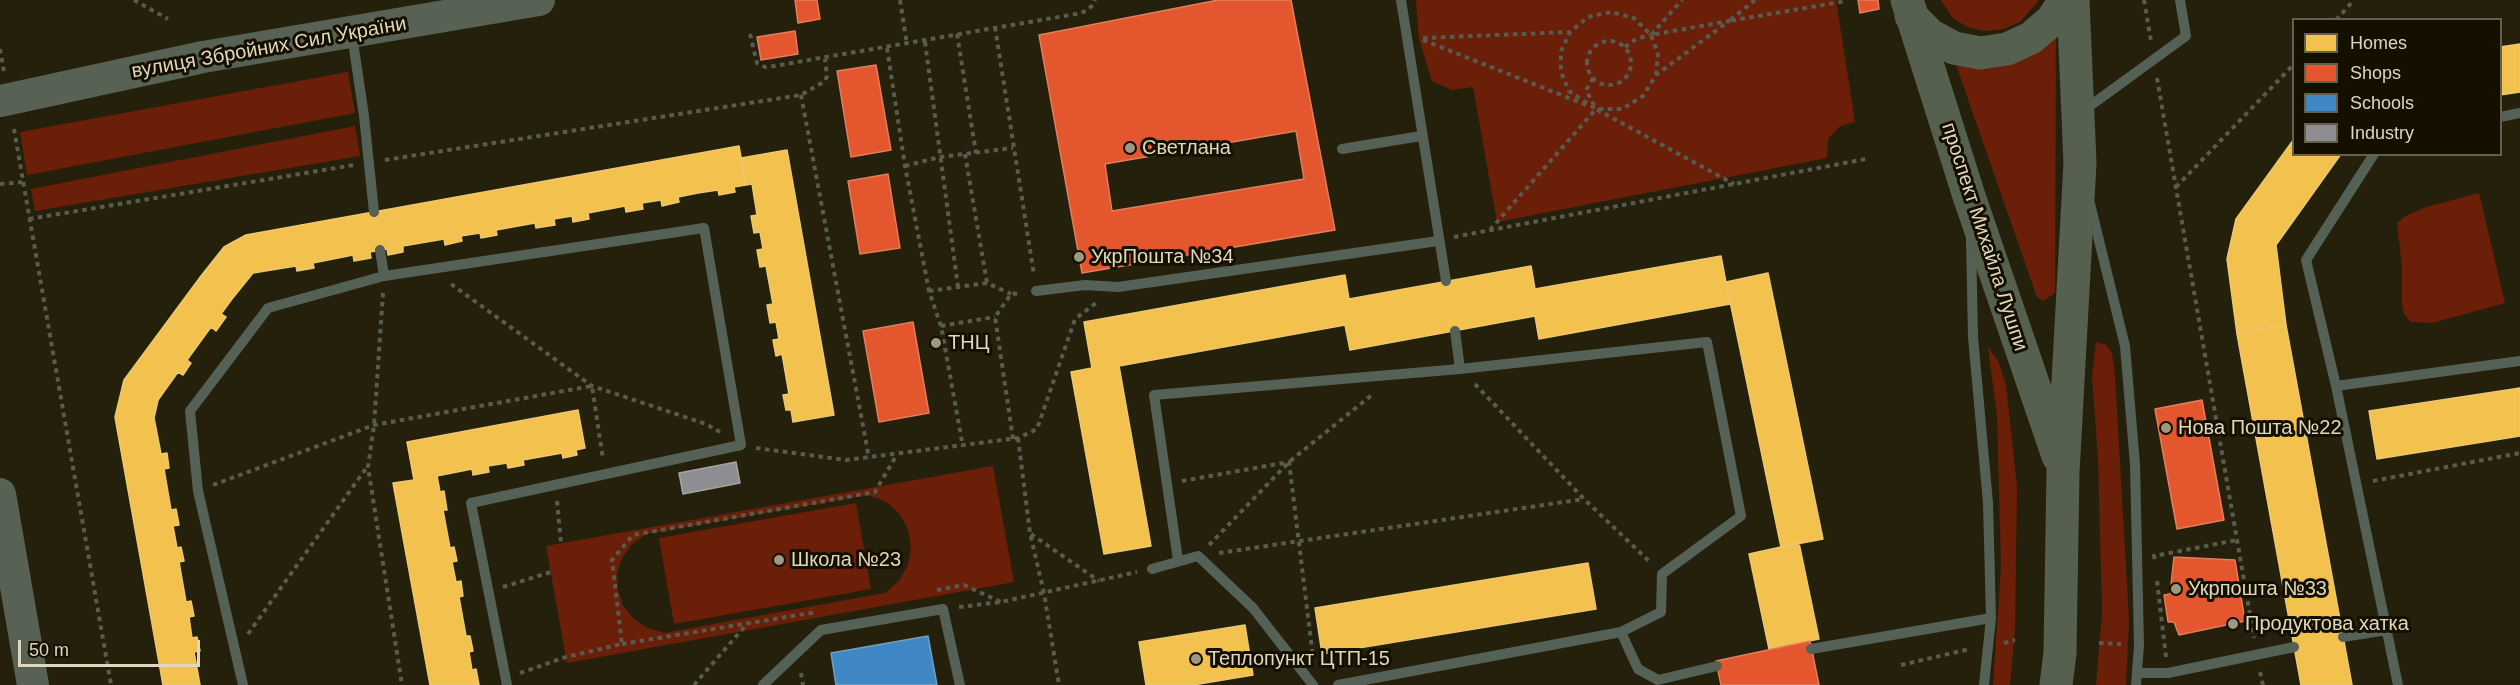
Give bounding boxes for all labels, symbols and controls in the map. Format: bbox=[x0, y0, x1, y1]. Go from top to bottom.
street label: вулиця Збройних Сил України bbox=[130, 12, 408, 84]
legend bbox=[2292, 18, 2502, 156]
text: Homes bbox=[2350, 33, 2407, 53]
text: Shops bbox=[2350, 63, 2401, 83]
text: Schools bbox=[2350, 93, 2414, 113]
street label: проспект Михайла Лушпи bbox=[1936, 120, 2032, 354]
text: Industry bbox=[2350, 123, 2414, 143]
place label: Светлана bbox=[1142, 136, 1231, 160]
marker: Светлана bbox=[1123, 141, 1137, 155]
place label: УкрПошта №34 bbox=[1091, 245, 1234, 269]
marker: УкрПошта №34 bbox=[1072, 250, 1086, 264]
place label: ТНЦ bbox=[948, 331, 989, 355]
marker: ТНЦ bbox=[929, 336, 943, 350]
place label: Нова Пошта №22 bbox=[2178, 416, 2342, 440]
marker: Нова Пошта №22 bbox=[2159, 421, 2173, 435]
place label: Школа №23 bbox=[791, 548, 901, 572]
marker: Школа №23 bbox=[772, 553, 786, 567]
place label: Укрпошта №33 bbox=[2188, 577, 2327, 601]
marker: Укрпошта №33 bbox=[2169, 582, 2183, 596]
place label: Продуктова хатка bbox=[2245, 612, 2409, 636]
marker: Продуктова хатка bbox=[2226, 617, 2240, 631]
scale bar bbox=[21, 628, 202, 666]
text: 50 m bbox=[29, 640, 69, 660]
place label: Теплопункт ЦТП-15 bbox=[1208, 647, 1390, 671]
marker: Теплопункт ЦТП-15 bbox=[1189, 652, 1203, 666]

